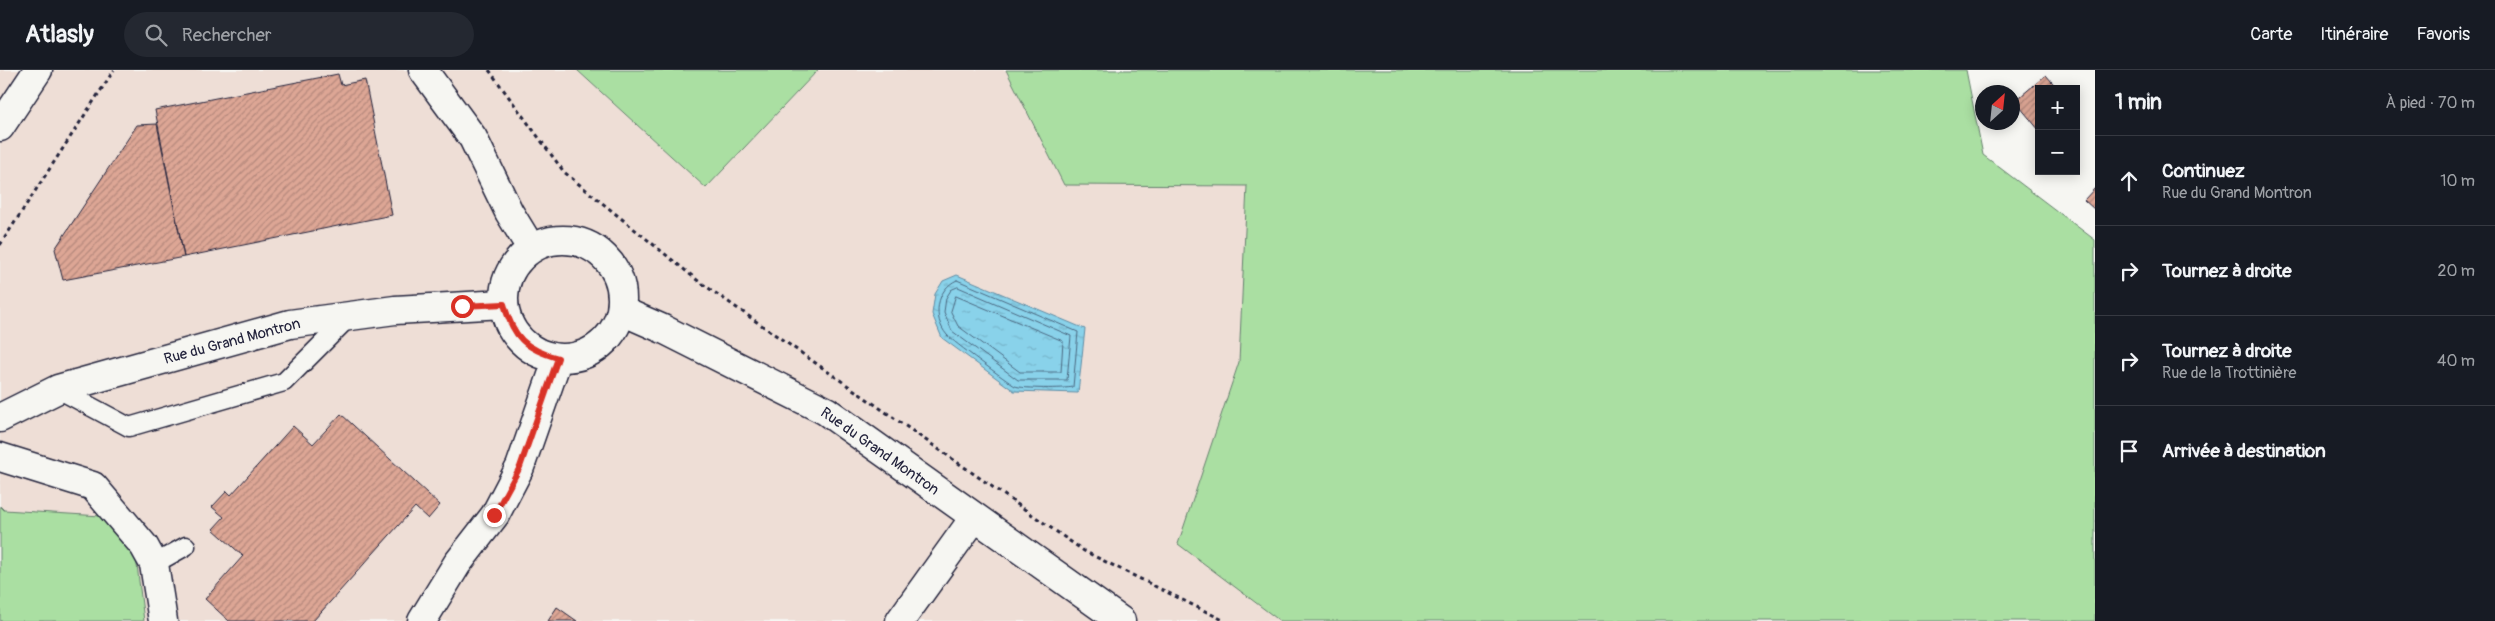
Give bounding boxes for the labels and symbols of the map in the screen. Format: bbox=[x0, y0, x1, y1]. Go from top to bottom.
north arrow bbox=[1975, 85, 2020, 130]
route start bbox=[451, 295, 474, 318]
street label: Rue du Grand Montron bbox=[162, 314, 302, 369]
street label: Rue du Grand Montron bbox=[817, 403, 943, 499]
route end bbox=[483, 504, 506, 527]

